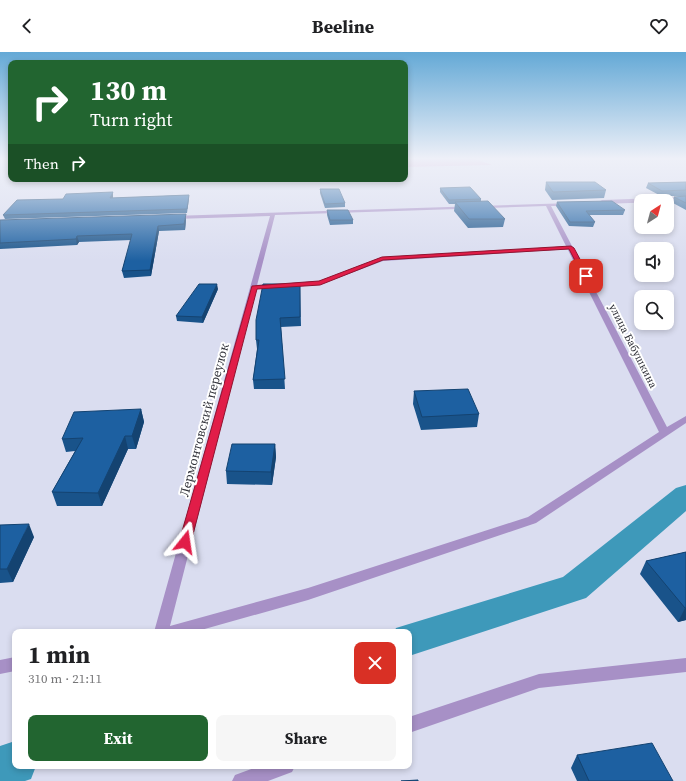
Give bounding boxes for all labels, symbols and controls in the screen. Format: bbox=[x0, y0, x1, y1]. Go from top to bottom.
text: Beeline bbox=[312, 14, 374, 39]
icon: back bbox=[16, 15, 38, 37]
icon: heart bbox=[648, 15, 670, 37]
text: 130 m bbox=[90, 71, 167, 109]
icon: right bbox=[24, 76, 76, 128]
text: Turn right bbox=[90, 107, 172, 132]
icon: right bbox=[67, 152, 89, 174]
text: Then bbox=[24, 153, 59, 174]
north arrow bbox=[634, 194, 674, 234]
map controls bbox=[634, 194, 674, 330]
button: sound bbox=[634, 242, 674, 282]
pin bbox=[569, 259, 603, 293]
icon: arrive bbox=[575, 265, 597, 287]
button: search bbox=[634, 290, 674, 330]
street label: улица Бабушкина bbox=[605, 301, 661, 391]
street label: Лермонтовский переулок bbox=[175, 342, 233, 498]
position arrow bbox=[164, 521, 206, 563]
text: 1 min bbox=[28, 638, 90, 671]
button: close bbox=[354, 642, 396, 684]
text: 310 m · 21:11 bbox=[28, 670, 102, 687]
button: Exit bbox=[28, 715, 208, 761]
button: Share bbox=[216, 715, 396, 761]

